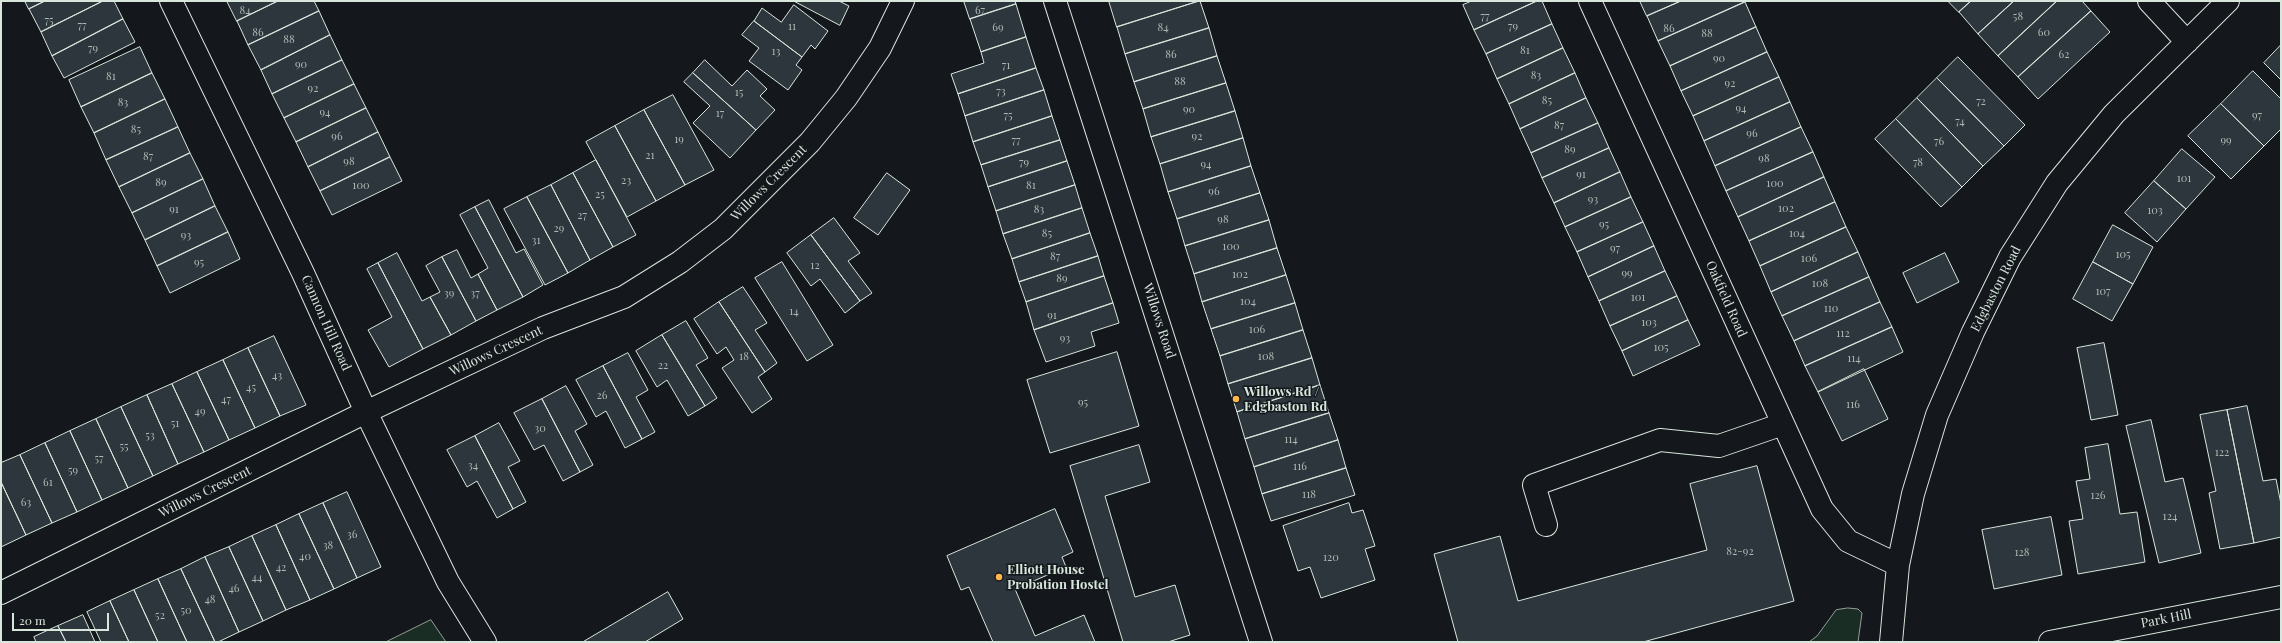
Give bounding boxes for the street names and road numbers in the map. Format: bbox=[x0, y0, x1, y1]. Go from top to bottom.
street label: Willows Crescent bbox=[728, 142, 810, 224]
street label: Edgbaston Road bbox=[1968, 243, 2024, 335]
street label: Oakfield Road bbox=[1702, 258, 1750, 340]
street label: Cannon Hill Road bbox=[298, 273, 354, 373]
street label: Willows Road bbox=[1140, 281, 1178, 361]
street label: Willows Crescent bbox=[447, 323, 545, 379]
street label: Willows Crescent bbox=[156, 463, 254, 521]
street label: Park Hill bbox=[2139, 606, 2193, 632]

